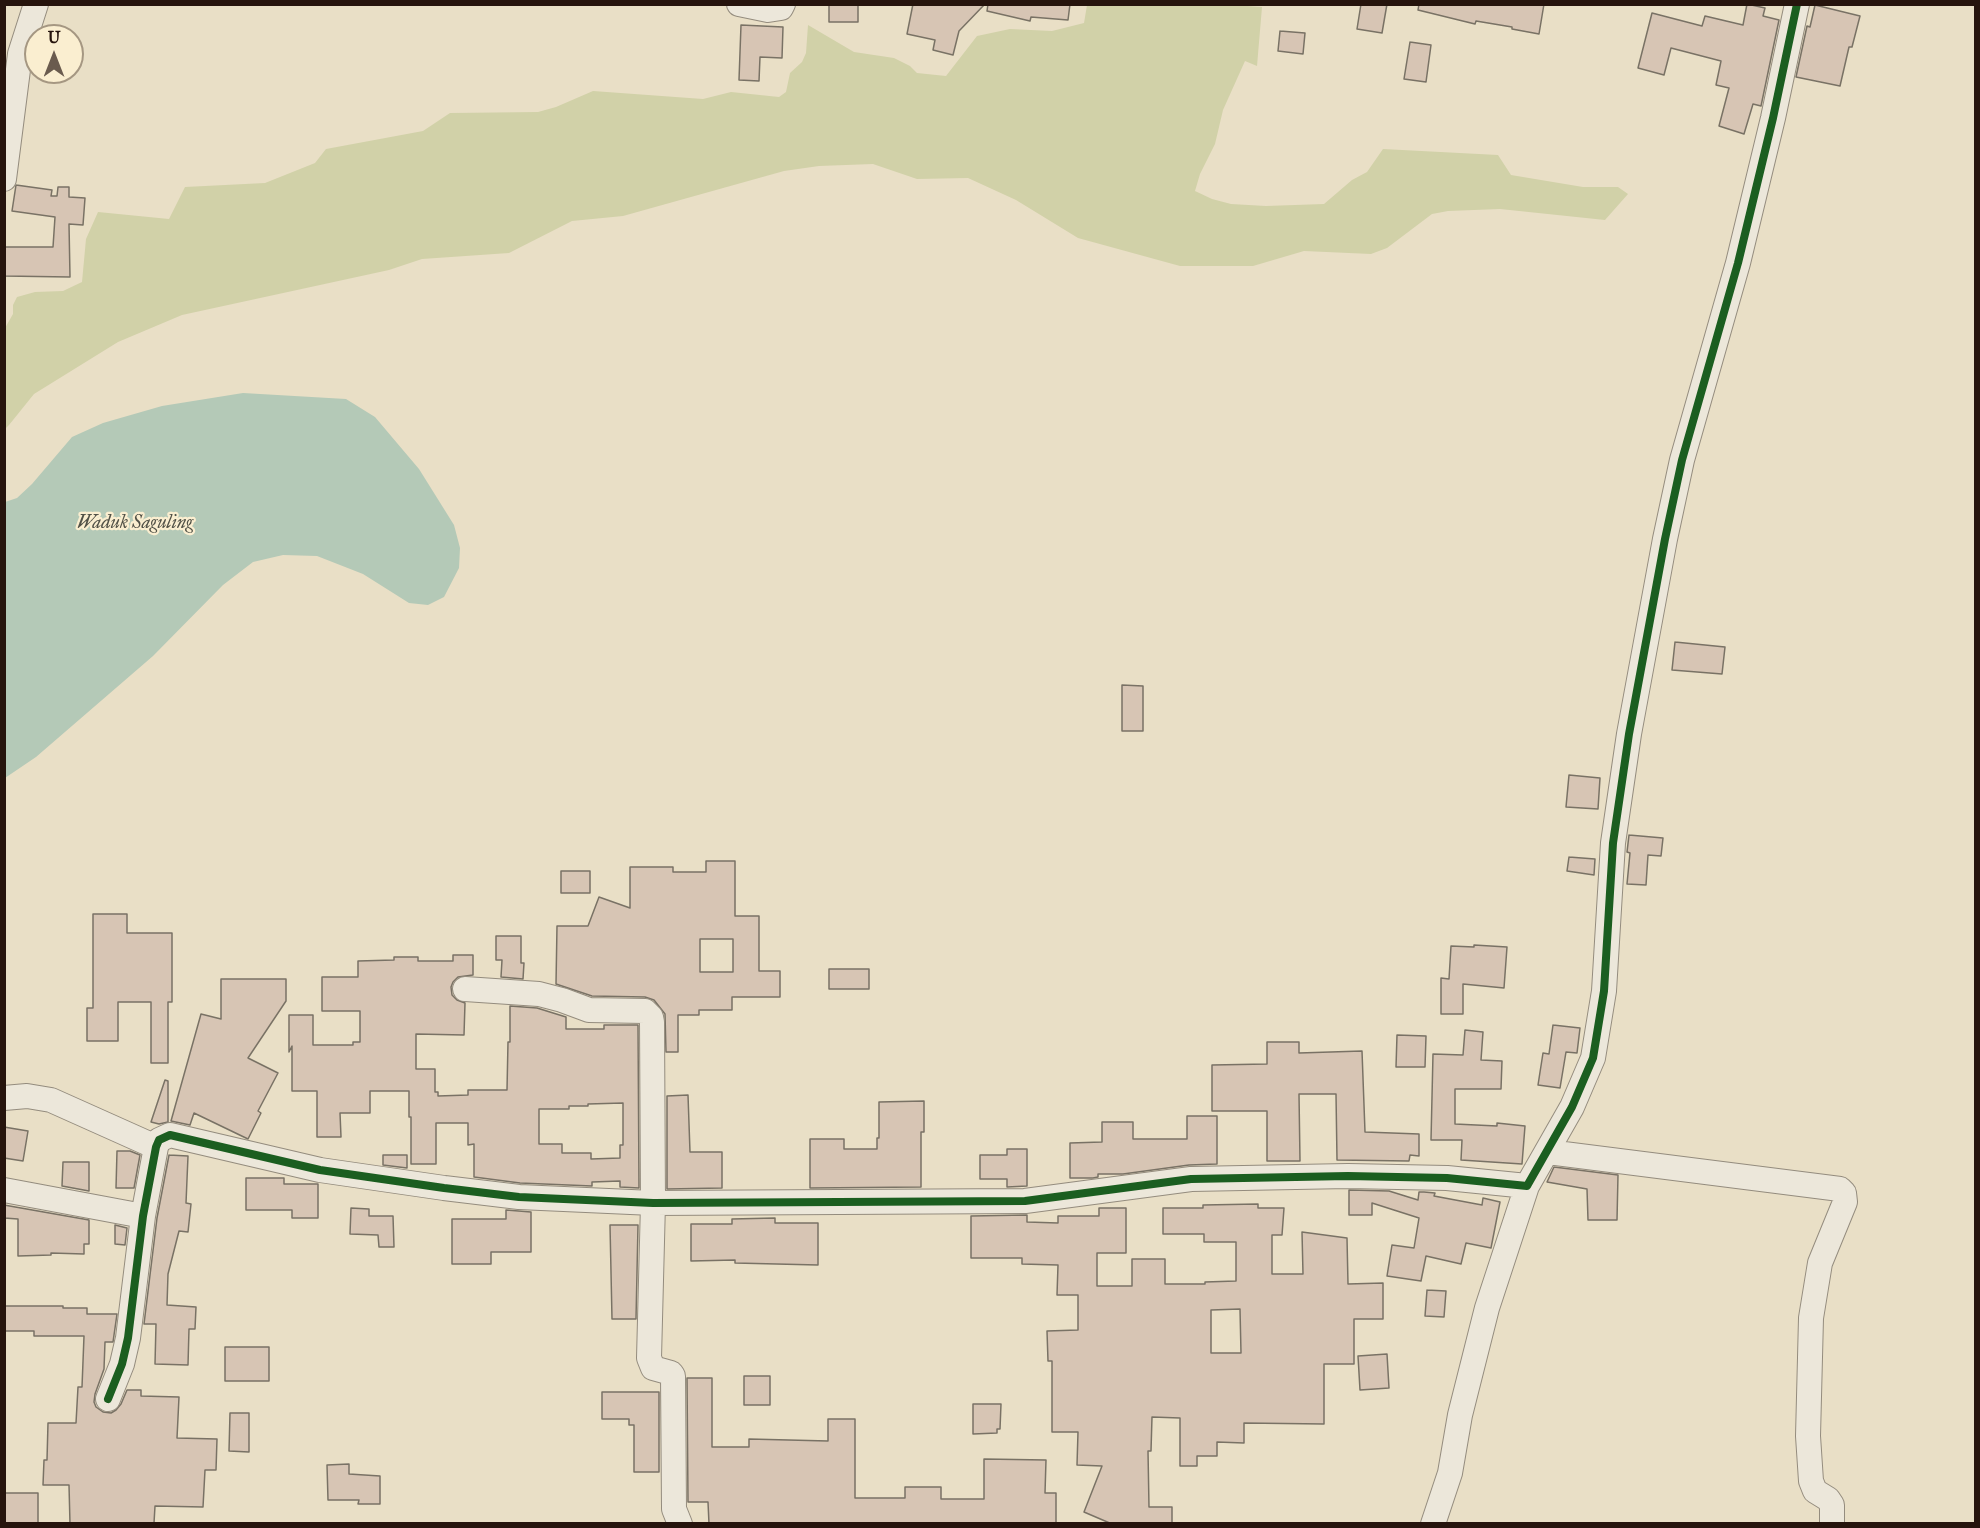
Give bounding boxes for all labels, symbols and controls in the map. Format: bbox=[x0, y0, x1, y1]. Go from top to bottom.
north arrow bbox=[24, 24, 84, 84]
text: U bbox=[48, 28, 60, 47]
water label: Waduk Saguling bbox=[77, 513, 193, 535]

